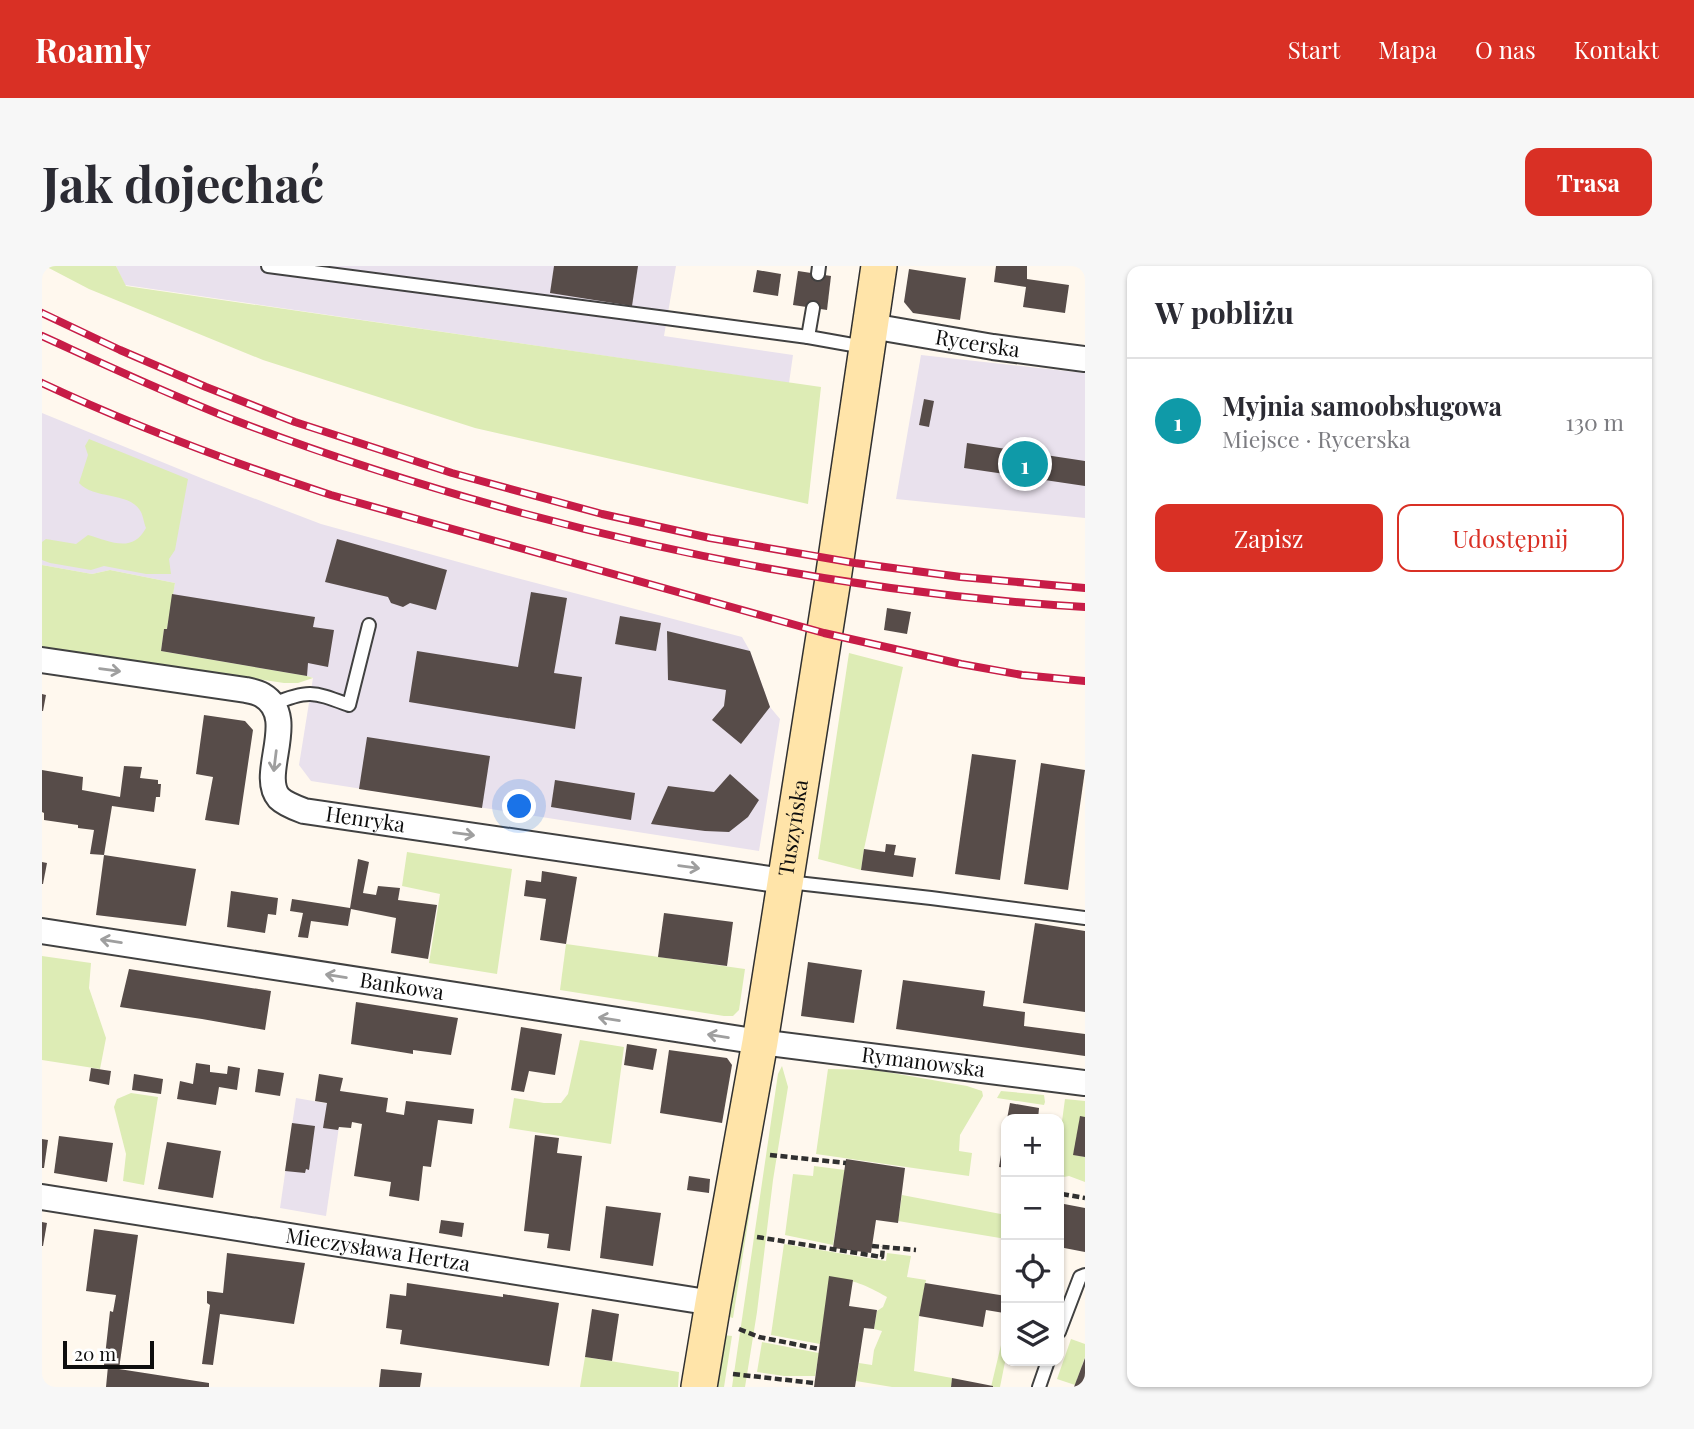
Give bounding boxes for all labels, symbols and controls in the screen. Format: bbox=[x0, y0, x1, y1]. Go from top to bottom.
text: Roamly bbox=[35, 27, 151, 71]
text: Start bbox=[1288, 33, 1340, 65]
text: Mapa bbox=[1378, 33, 1437, 65]
text: O nas bbox=[1475, 33, 1536, 65]
text: Kontakt bbox=[1574, 33, 1659, 65]
button: Trasa bbox=[1525, 148, 1652, 216]
text: Jak dojechać bbox=[42, 150, 324, 215]
text: W pobliżu bbox=[1155, 292, 1294, 332]
street label: Rycerska bbox=[933, 321, 1022, 362]
text: Myjnia samoobsługowa bbox=[1222, 388, 1502, 423]
text: 1 bbox=[1174, 406, 1182, 437]
text: 130 m bbox=[1566, 406, 1624, 437]
text: Miejsce · Rycerska bbox=[1222, 423, 1410, 454]
pin: 1 bbox=[1002, 438, 1048, 490]
button: Zapisz bbox=[1155, 504, 1383, 572]
button: Udostępnij bbox=[1397, 504, 1624, 572]
one-way arrow bbox=[98, 664, 120, 677]
one-way arrow bbox=[269, 750, 282, 772]
street label: Tuszyńska bbox=[770, 777, 813, 878]
your location bbox=[502, 789, 536, 823]
street label: Henryka bbox=[324, 798, 408, 838]
one-way arrow bbox=[452, 828, 475, 841]
one-way arrow bbox=[677, 861, 700, 874]
one-way arrow bbox=[100, 934, 123, 947]
street label: Bankowa bbox=[358, 964, 447, 1005]
one-way arrow bbox=[325, 969, 348, 982]
one-way arrow bbox=[598, 1012, 621, 1025]
one-way arrow bbox=[707, 1029, 730, 1042]
street label: Rymanowska bbox=[860, 1039, 987, 1082]
map controls bbox=[1001, 1114, 1064, 1366]
button: + bbox=[1001, 1114, 1064, 1177]
button: − bbox=[1001, 1177, 1064, 1240]
street label: Mieczysława Hertza bbox=[284, 1220, 473, 1277]
button: locate bbox=[1001, 1240, 1064, 1303]
button: layers bbox=[1001, 1303, 1064, 1366]
scale bar bbox=[63, 1338, 154, 1370]
text: 20 m bbox=[74, 1340, 116, 1366]

